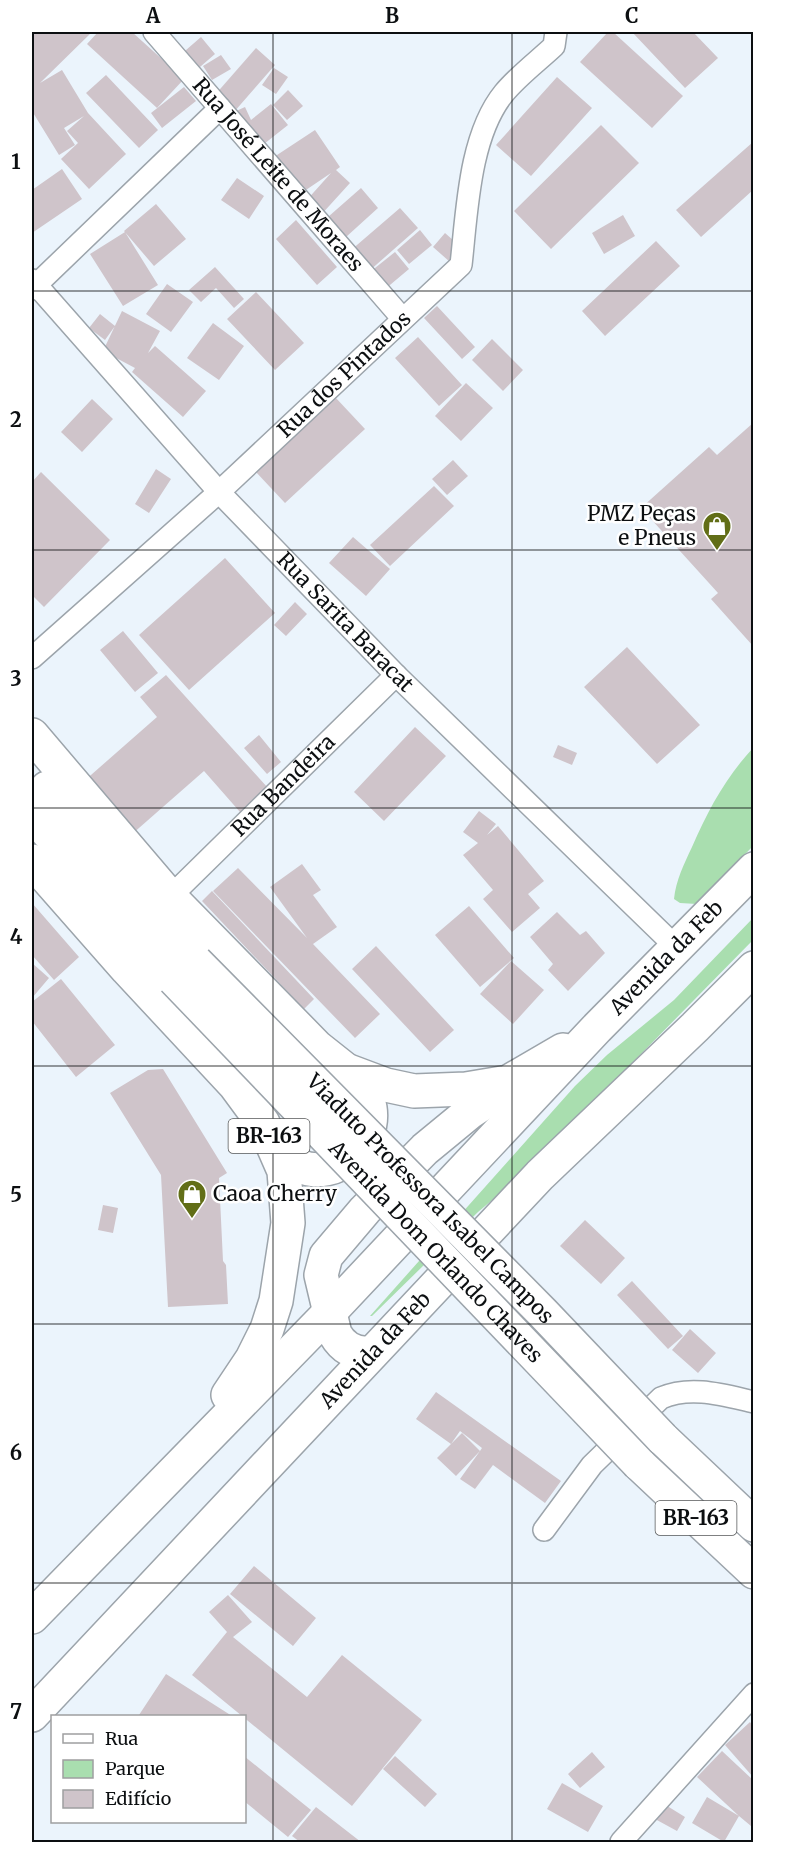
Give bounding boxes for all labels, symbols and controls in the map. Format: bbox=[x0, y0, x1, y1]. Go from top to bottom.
text: A bbox=[145, 3, 161, 28]
text: B bbox=[385, 3, 399, 28]
text: C bbox=[625, 3, 639, 28]
street label: Rua José Leite de Moraes bbox=[187, 72, 370, 277]
text: 1 bbox=[11, 149, 21, 174]
street label: Rua dos Pintados bbox=[272, 305, 416, 443]
text: 2 bbox=[10, 407, 22, 432]
place label: PMZ Peças e Pneus bbox=[587, 500, 696, 551]
shop icon: PMZ Peças e Pneus bbox=[701, 510, 733, 552]
street label: Rua Sarita Baracat bbox=[271, 546, 419, 698]
text: 3 bbox=[10, 666, 22, 691]
street label: Rua Bandeira bbox=[226, 728, 341, 842]
street label: Avenida da Feb bbox=[603, 894, 729, 1021]
text: 4 bbox=[10, 924, 23, 949]
street label: Viaduto Professora Isabel Campos bbox=[300, 1067, 560, 1329]
road number: BR-163 bbox=[228, 1119, 310, 1153]
street label: Avenida Dom Orlando Chaves bbox=[322, 1134, 549, 1368]
shop icon: Caoa Cherry bbox=[176, 1178, 208, 1220]
place label: Caoa Cherry bbox=[213, 1180, 338, 1207]
text: 5 bbox=[10, 1182, 22, 1207]
street label: Avenida da Feb bbox=[313, 1286, 436, 1415]
text: 6 bbox=[10, 1440, 22, 1465]
road number: BR-163 bbox=[656, 1501, 736, 1535]
text: 7 bbox=[10, 1699, 22, 1724]
legend bbox=[51, 1715, 246, 1823]
text: Rua bbox=[105, 1727, 139, 1750]
text: Parque bbox=[105, 1757, 165, 1780]
text: Edifício bbox=[105, 1787, 171, 1810]

